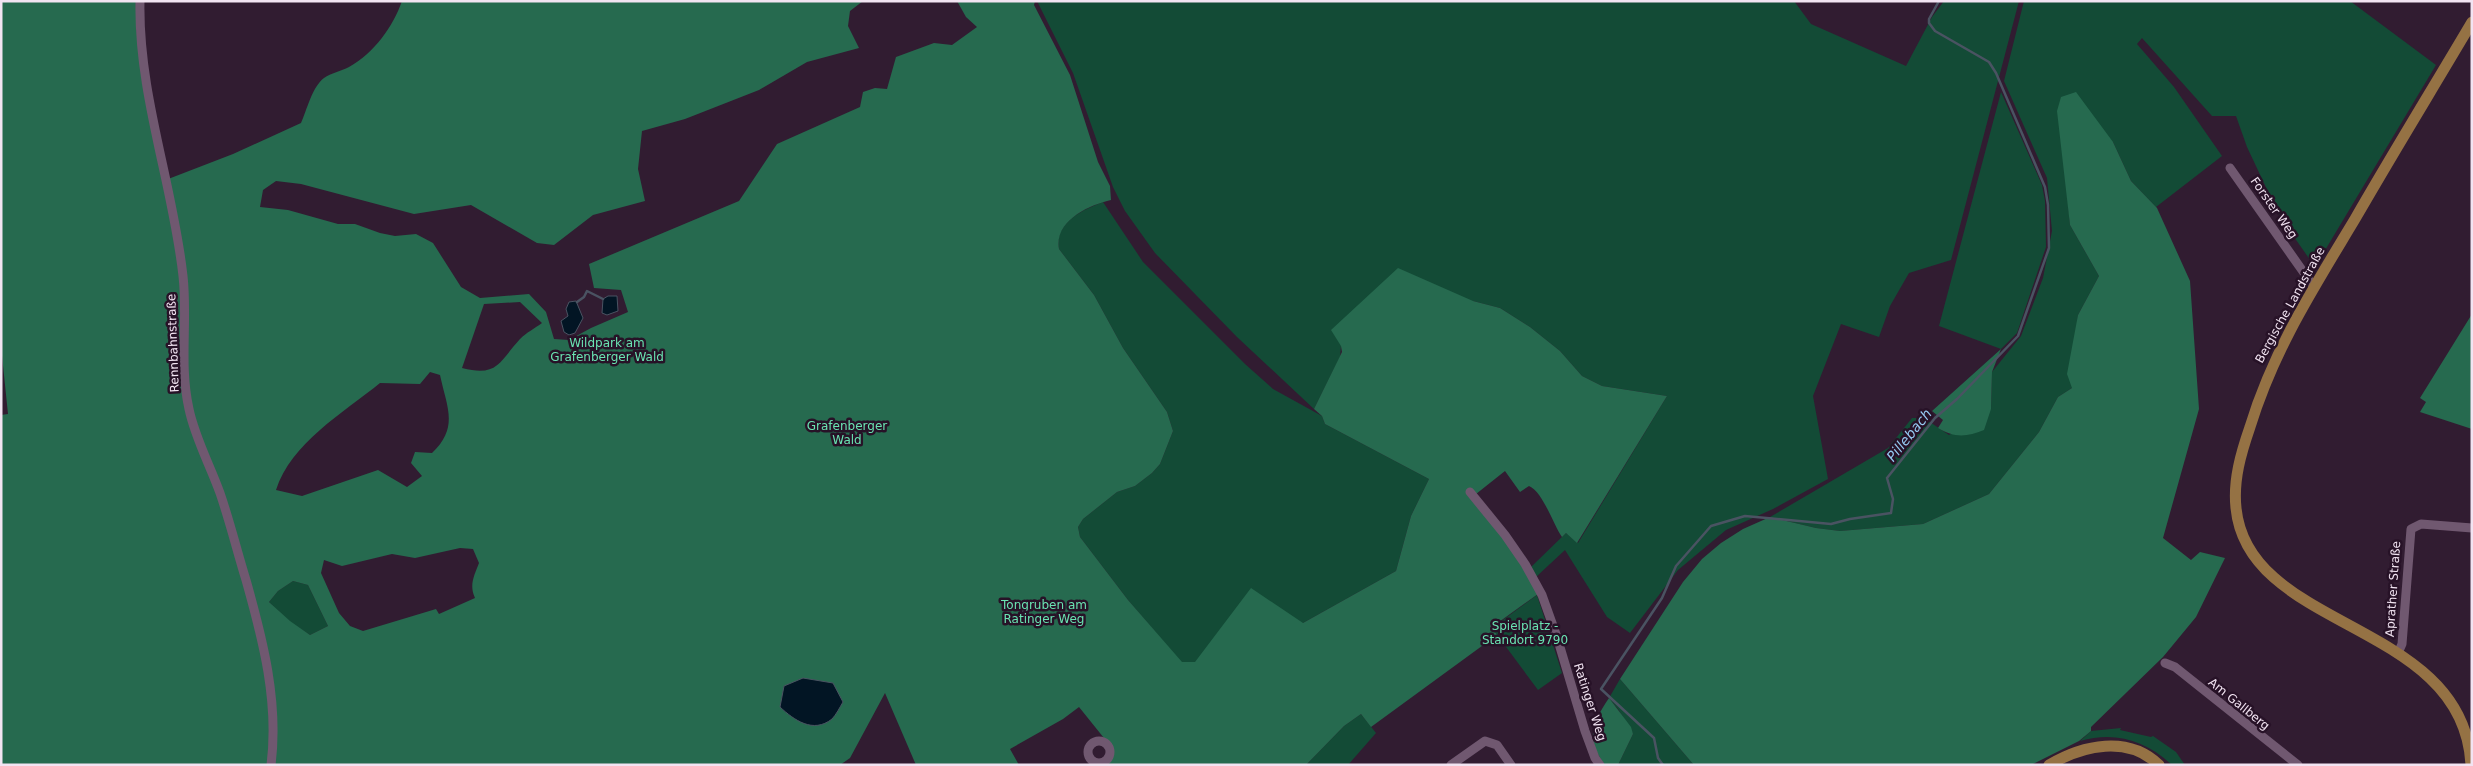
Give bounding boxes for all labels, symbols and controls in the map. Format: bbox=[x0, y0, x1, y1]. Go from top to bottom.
street label: Forster Weg bbox=[2248, 174, 2300, 242]
street label: Bergische Landstraße bbox=[2252, 245, 2328, 365]
street label: Rennbahnstraße bbox=[164, 293, 182, 393]
park label: Wildpark am Grafenberger Wald bbox=[550, 336, 664, 364]
water label: Pillebach bbox=[1883, 406, 1935, 464]
park label: Grafenberger Wald bbox=[807, 419, 887, 447]
street label: Aprather Straße bbox=[2383, 541, 2403, 637]
park label: Tongruben am Ratinger Weg bbox=[1000, 598, 1087, 626]
park label: Spielplatz - Standort 9790 bbox=[1482, 619, 1568, 647]
street label: Ratinger Weg bbox=[1571, 661, 1609, 743]
street label: Am Gallberg bbox=[2206, 675, 2272, 733]

